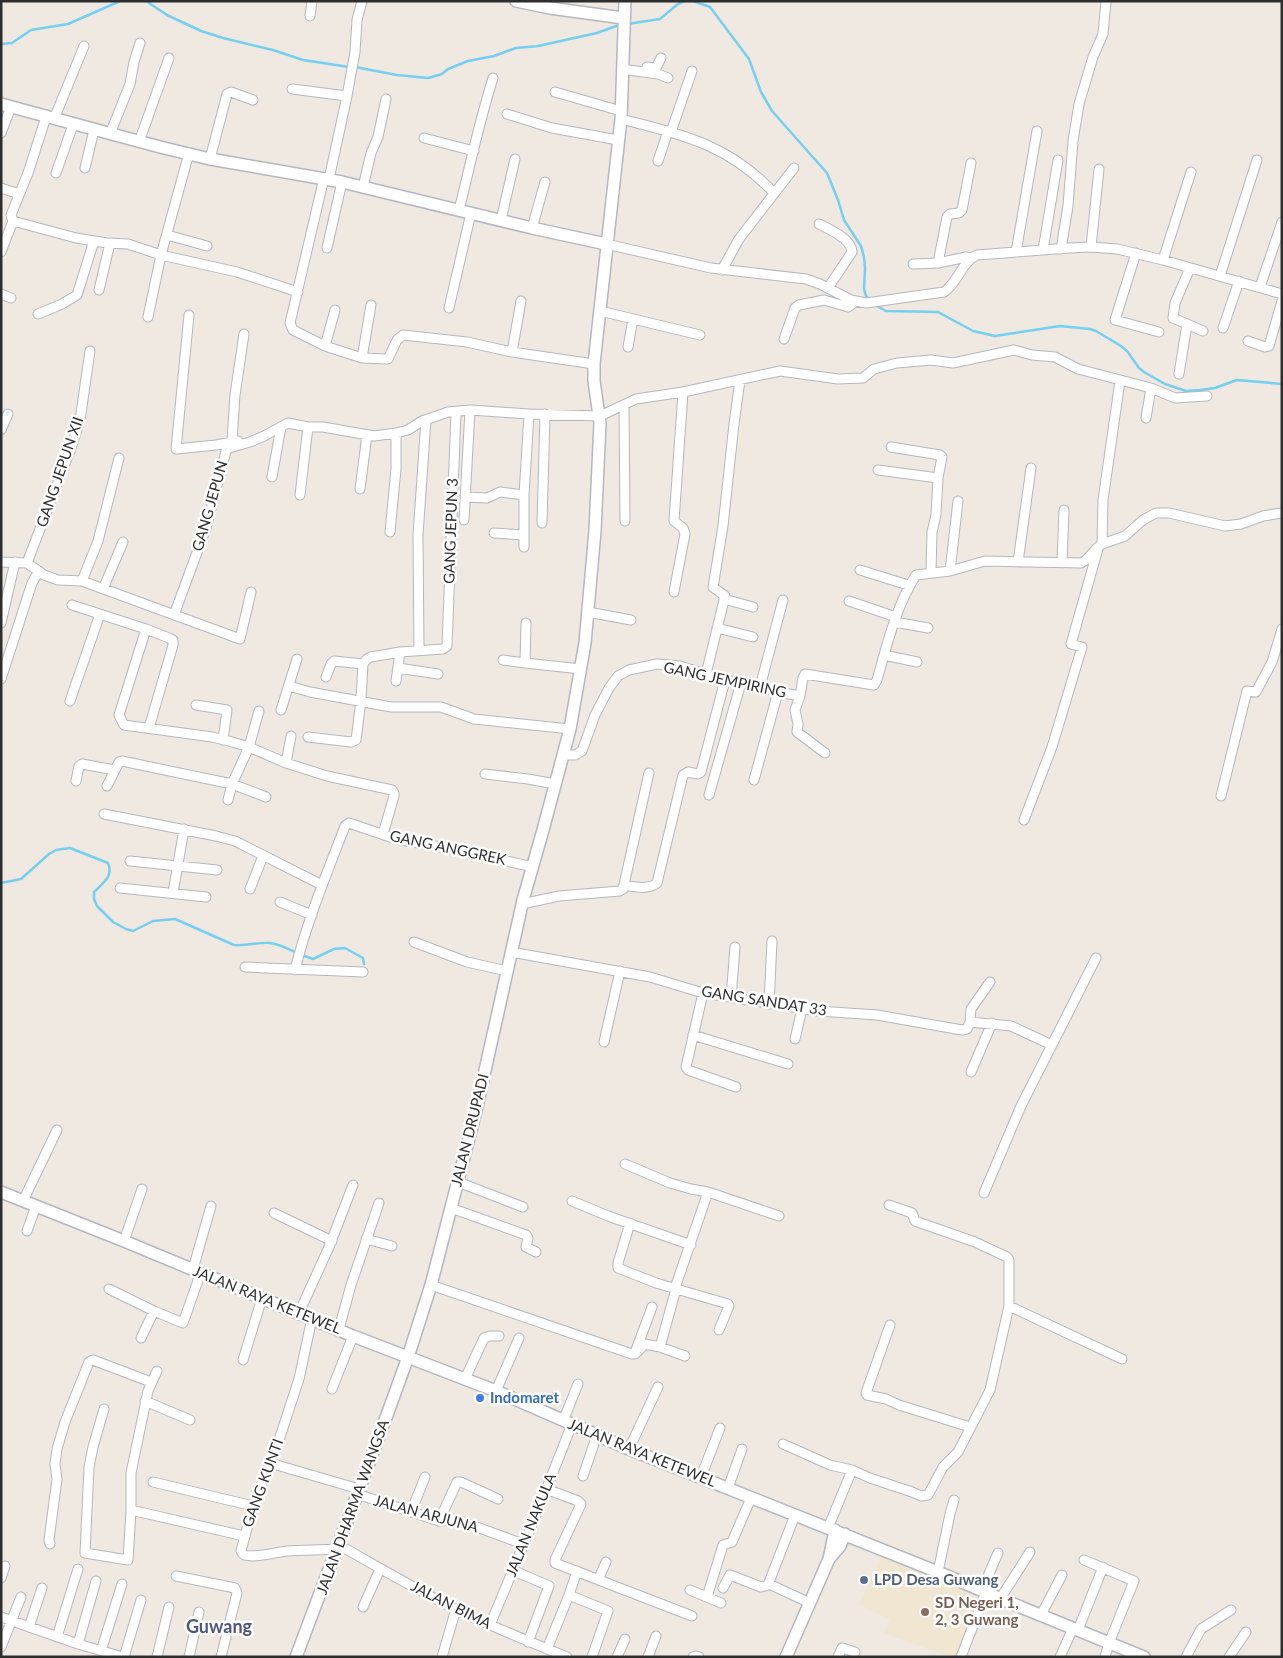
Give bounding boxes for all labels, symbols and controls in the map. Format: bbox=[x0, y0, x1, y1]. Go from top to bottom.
street label: GANG JEPUN XII bbox=[32, 414, 86, 529]
street label: GANG JEPUN bbox=[188, 458, 231, 553]
street label: GANG JEPUN 3 bbox=[439, 478, 461, 584]
street label: GANG JEMPIRING bbox=[662, 657, 788, 701]
street label: GANG ANGGREK bbox=[388, 826, 508, 868]
street label: GANG SANDAT 33 bbox=[700, 981, 828, 1019]
street label: JALAN DRUPADI bbox=[446, 1072, 492, 1188]
street label: JALAN RAYA KETEWEL bbox=[191, 1261, 344, 1337]
place label: Indomaret bbox=[490, 1388, 559, 1406]
marker: Indomaret bbox=[474, 1392, 486, 1404]
street label: JALAN RAYA KETEWEL bbox=[566, 1414, 719, 1490]
street label: JALAN DHARMA WANGSA bbox=[312, 1416, 392, 1597]
street label: GANG KUNTI bbox=[238, 1436, 286, 1529]
street label: JALAN NAKULA bbox=[501, 1470, 559, 1579]
street label: JALAN ARJUNA bbox=[372, 1490, 481, 1536]
place label: LPD Desa Guwang bbox=[874, 1570, 999, 1588]
marker: LPD Desa Guwang bbox=[858, 1574, 870, 1586]
street label: JALAN BIMA bbox=[408, 1576, 495, 1632]
place label: SD Negeri 1, 2, 3 Guwang bbox=[935, 1593, 1019, 1628]
marker: SD Negeri 1, 2, 3 Guwang bbox=[919, 1606, 931, 1618]
district label: Guwang bbox=[186, 1615, 253, 1637]

